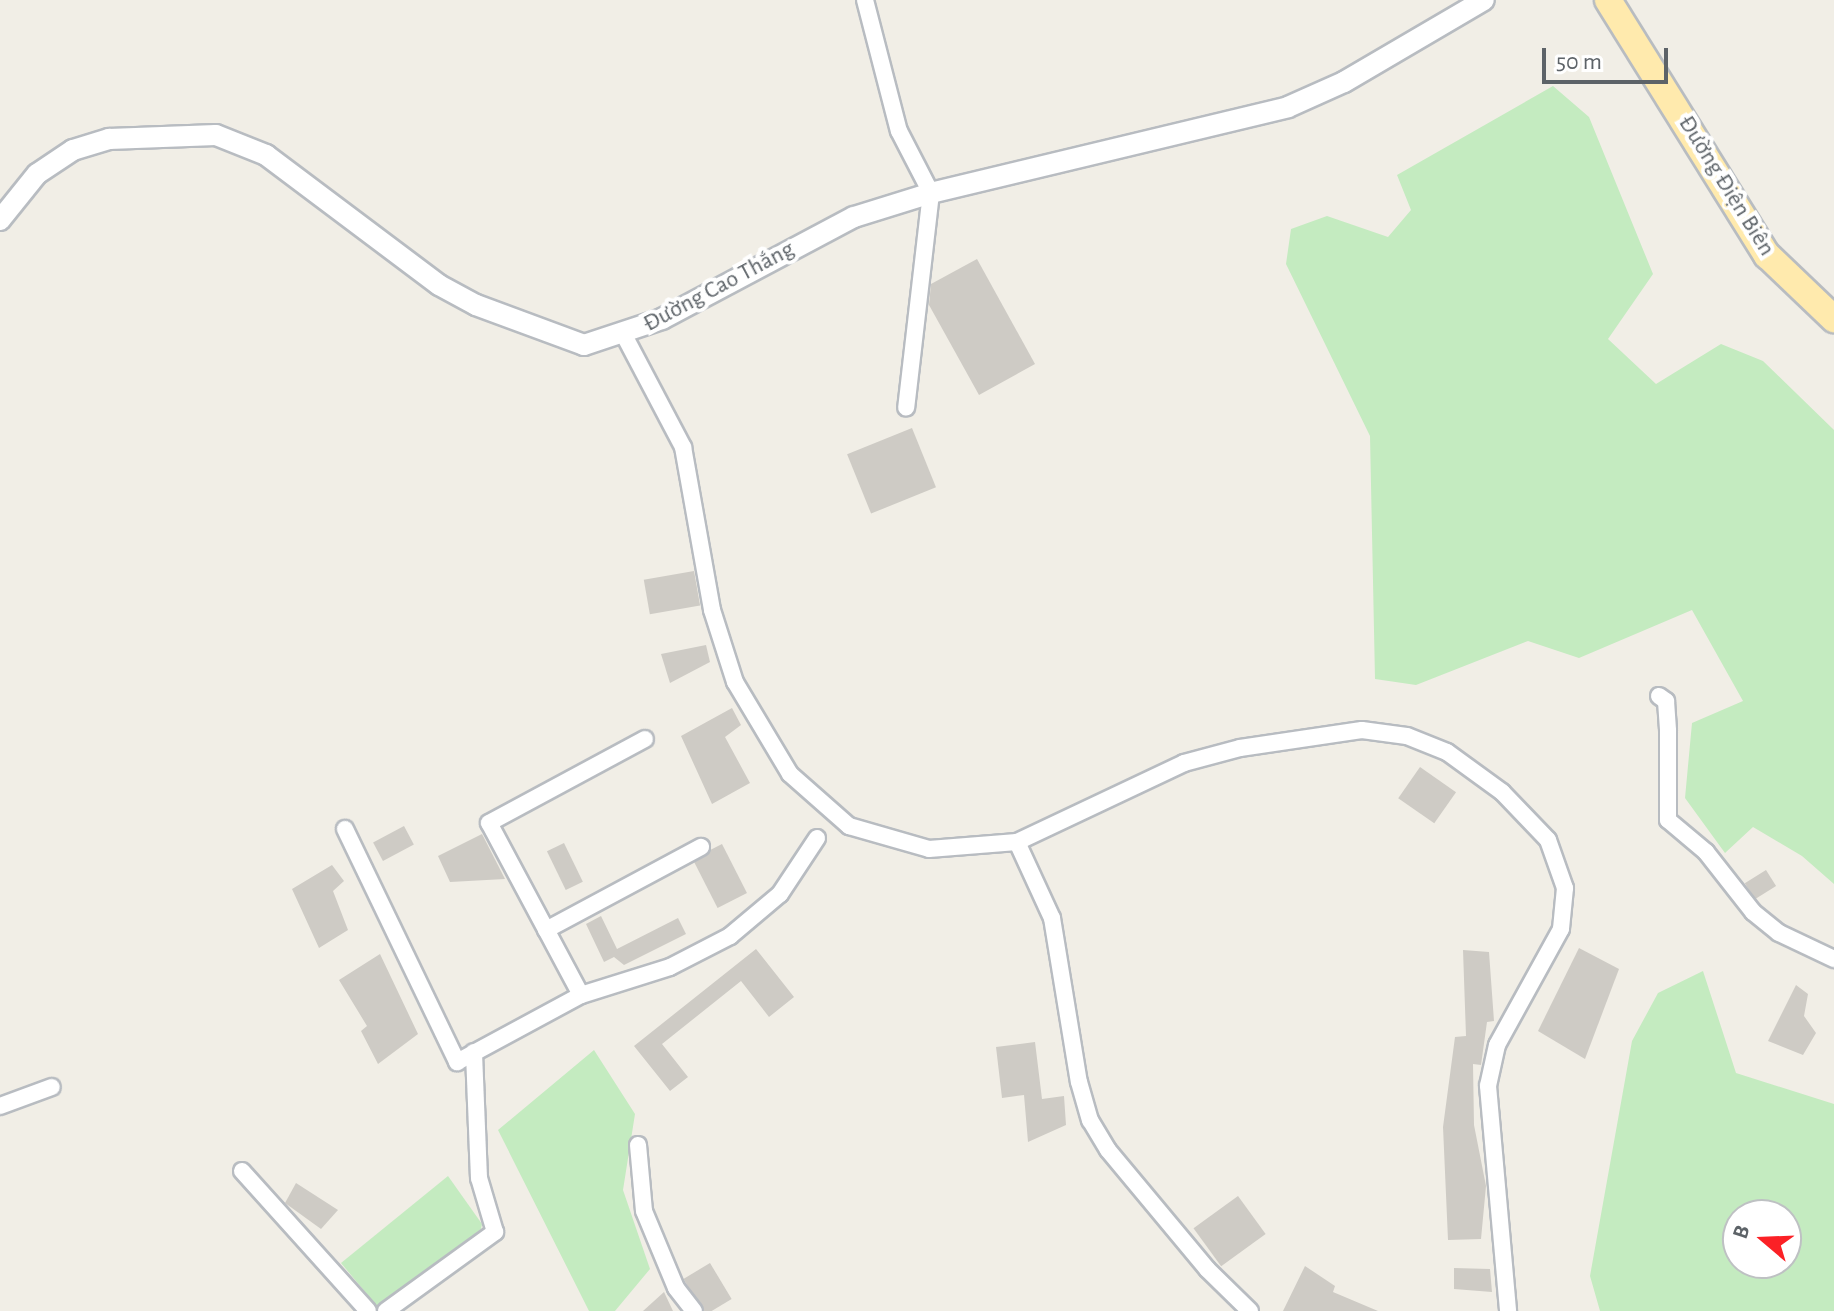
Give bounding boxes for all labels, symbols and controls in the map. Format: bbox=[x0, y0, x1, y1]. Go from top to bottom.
scale bar bbox=[1546, 32, 1672, 82]
text: 50 m bbox=[1556, 50, 1602, 74]
street label: Đường Điện Biên bbox=[1671, 110, 1781, 262]
street label: Đường Cao Thắng bbox=[639, 235, 799, 339]
north arrow bbox=[1722, 1199, 1802, 1279]
text: B bbox=[1729, 1222, 1754, 1241]

